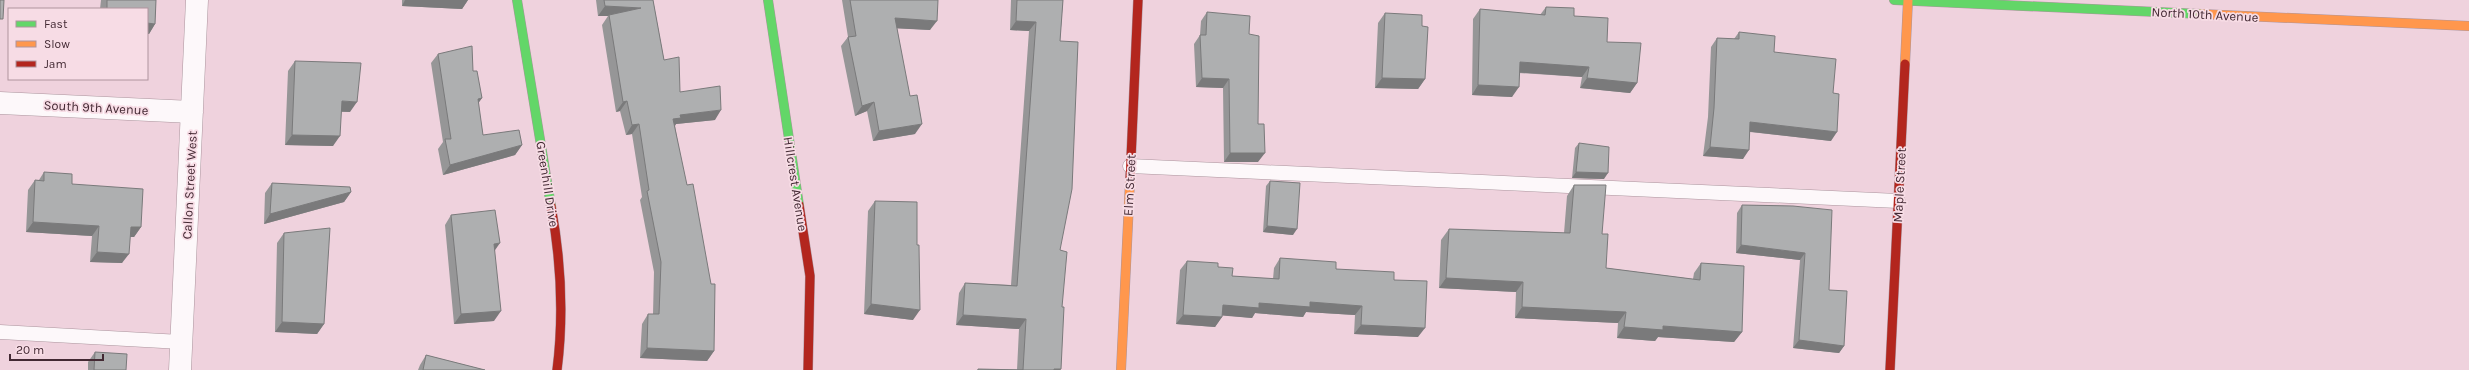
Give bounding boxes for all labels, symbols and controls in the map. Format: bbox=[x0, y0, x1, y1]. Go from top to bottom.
street label: North 10th Avenue bbox=[2151, 4, 2259, 25]
legend bbox=[8, 8, 148, 80]
text: Fast bbox=[44, 17, 68, 31]
text: Slow bbox=[44, 37, 70, 51]
text: Jam bbox=[44, 57, 67, 71]
street label: South 9th Avenue bbox=[43, 97, 149, 118]
street label: Callon Street West bbox=[179, 130, 200, 240]
street label: Hillcrest Avenue bbox=[781, 136, 810, 233]
street label: Greenhill Drive bbox=[533, 140, 562, 228]
street label: Maple Street bbox=[1890, 147, 1909, 223]
street label: Elm Street bbox=[1120, 154, 1139, 216]
scale bar bbox=[10, 336, 103, 362]
text: 20 m bbox=[16, 343, 44, 357]

